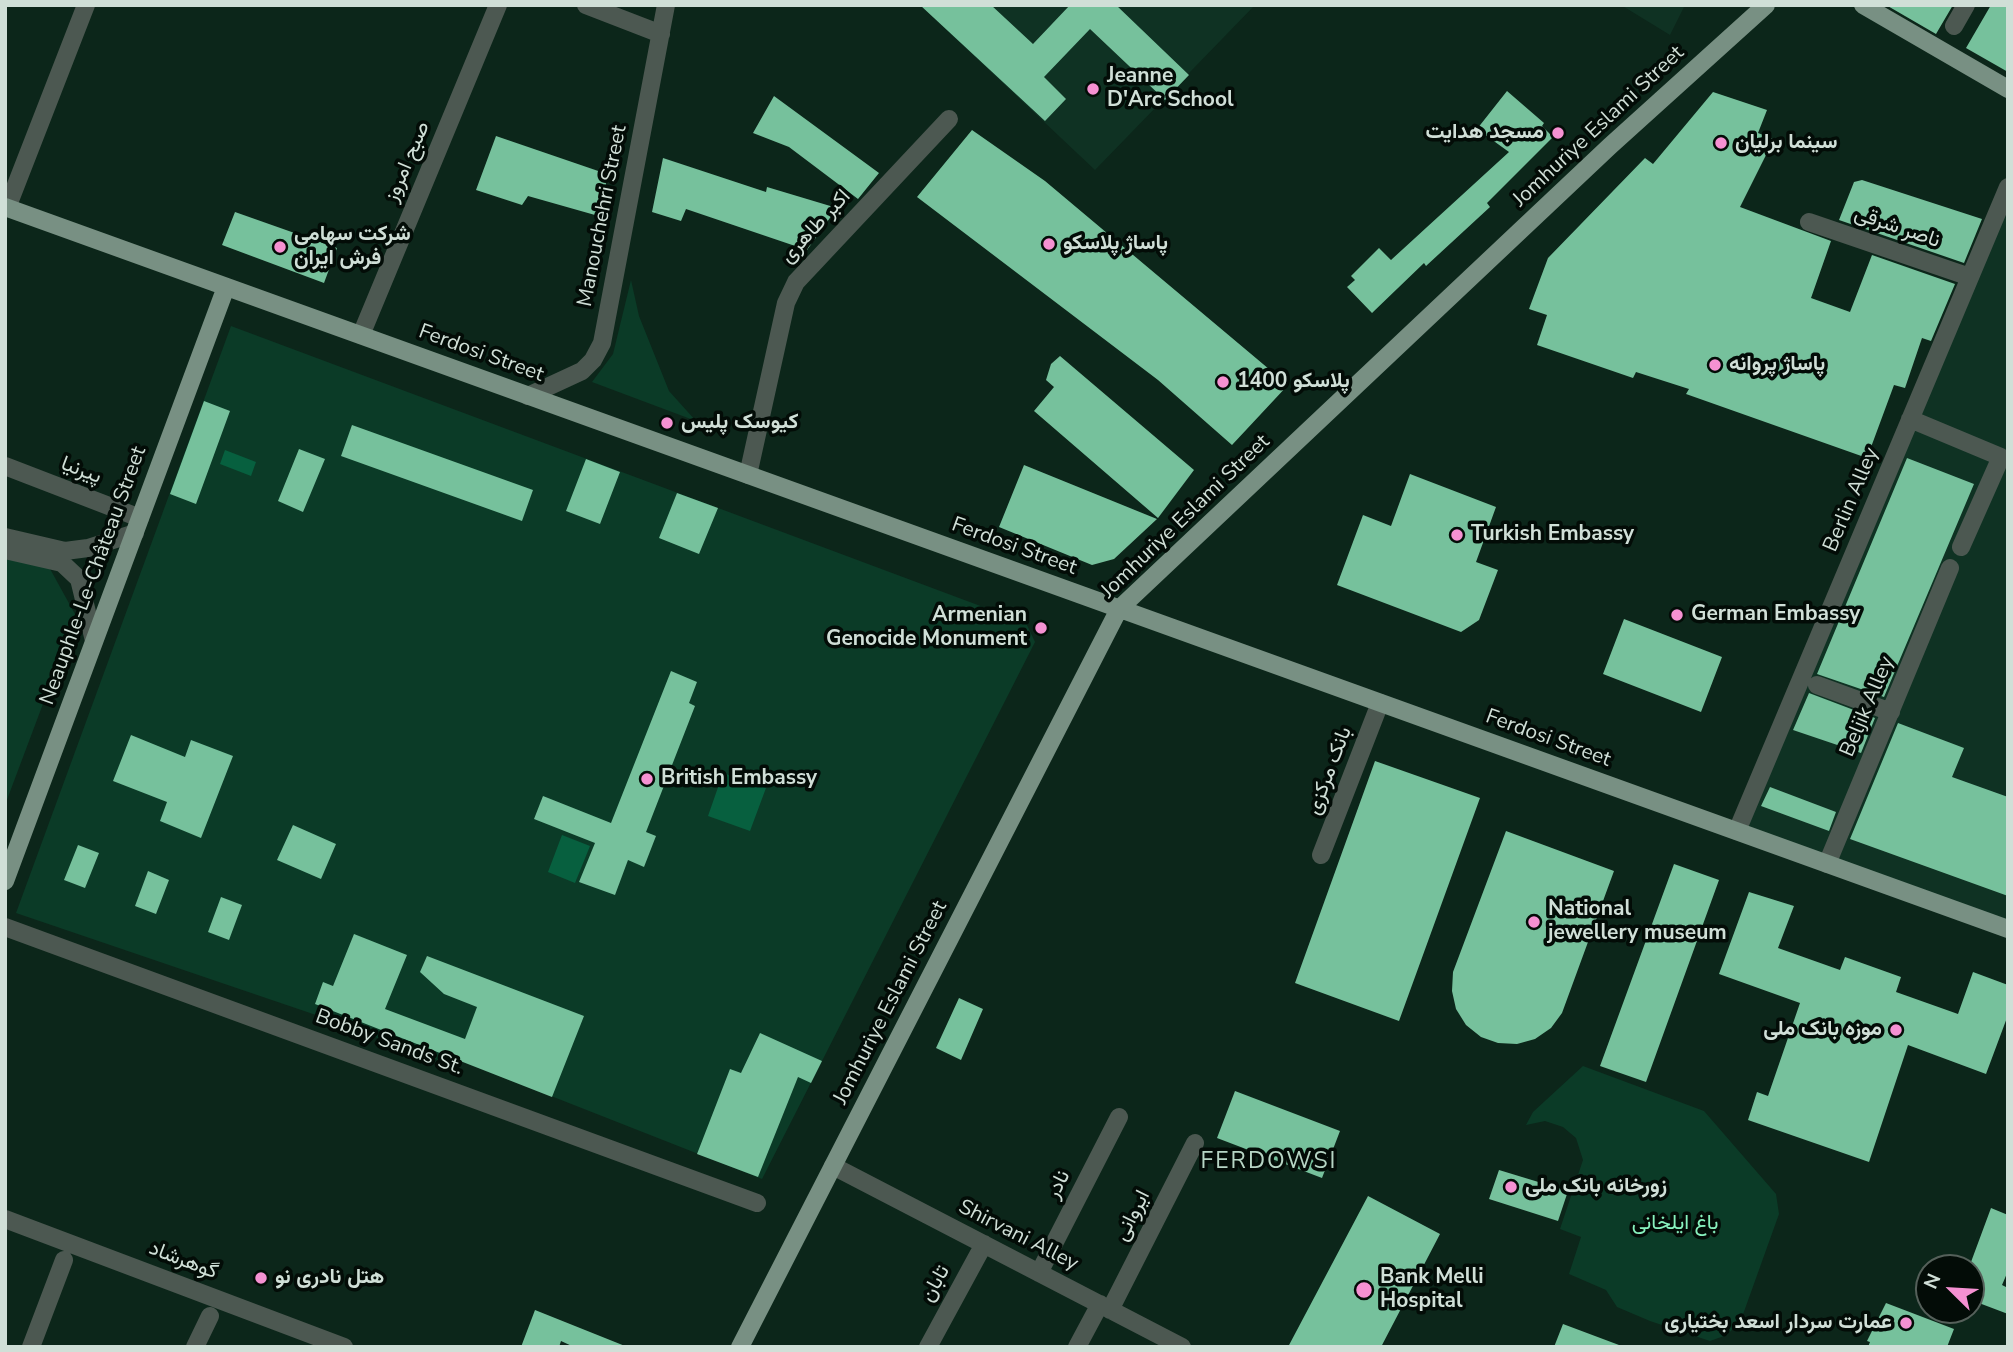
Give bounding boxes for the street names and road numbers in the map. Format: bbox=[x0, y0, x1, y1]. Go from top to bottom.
street label: Jomhuriye Eslami Street bbox=[1508, 41, 1690, 213]
street label: صبح امروز bbox=[380, 118, 436, 206]
street label: Manouchehri Street bbox=[573, 123, 633, 309]
street label: اکبر طاهری bbox=[776, 185, 856, 269]
street label: ناصر شرقی bbox=[1851, 202, 1943, 254]
street label: Ferdosi Street bbox=[415, 320, 547, 388]
street label: Jomhuriye Eslami Street bbox=[1096, 430, 1276, 604]
street label: Neauphle-Le-Château Street bbox=[35, 443, 153, 709]
street label: Berlin Alley bbox=[1819, 444, 1885, 556]
street label: پیرنیا bbox=[57, 452, 105, 490]
street label: Ferdosi Street bbox=[948, 513, 1080, 581]
street label: Beljik Alley bbox=[1836, 653, 1900, 761]
street label: Ferdosi Street bbox=[1482, 705, 1614, 773]
street label: بانک مرکزی bbox=[1302, 723, 1358, 819]
street label: Jomhuriye Eslami Street bbox=[829, 897, 953, 1109]
street label: Bobby Sands St. bbox=[312, 1005, 466, 1081]
street label: نادر bbox=[1041, 1166, 1077, 1204]
street label: ایروانی bbox=[1110, 1186, 1156, 1246]
street label: Shirvani Alley bbox=[954, 1195, 1082, 1277]
street label: گوهرشاد bbox=[145, 1236, 221, 1286]
street label: تابان bbox=[916, 1261, 956, 1307]

